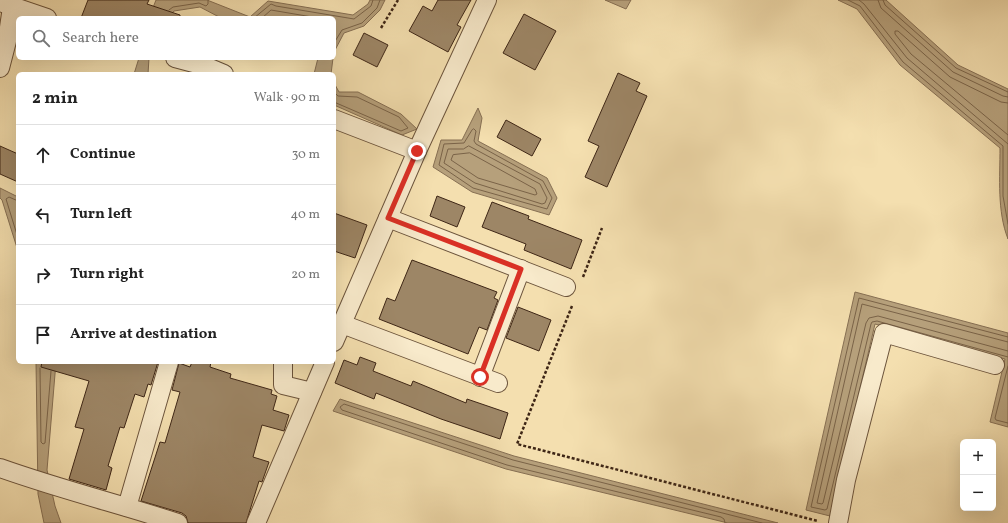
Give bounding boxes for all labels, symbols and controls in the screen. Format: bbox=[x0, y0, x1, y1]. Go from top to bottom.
search box bbox=[16, 16, 336, 60]
icon: search bbox=[30, 27, 52, 49]
text: Search here bbox=[62, 28, 139, 49]
text: 2 min bbox=[32, 87, 78, 110]
text: Walk · 90 m bbox=[254, 89, 320, 107]
route end bbox=[408, 142, 426, 160]
icon: ahead bbox=[32, 144, 54, 166]
text: Continue bbox=[70, 144, 135, 165]
text: 30 m bbox=[292, 146, 320, 164]
icon: left bbox=[32, 204, 54, 226]
text: Turn left bbox=[70, 204, 132, 225]
text: 40 m bbox=[291, 206, 320, 224]
icon: right bbox=[32, 264, 54, 286]
text: Turn right bbox=[70, 264, 144, 285]
text: 20 m bbox=[291, 266, 320, 284]
icon: arrive bbox=[32, 324, 54, 346]
text: Arrive at destination bbox=[70, 324, 217, 345]
route start bbox=[471, 368, 489, 386]
map controls bbox=[960, 439, 996, 511]
button: + bbox=[960, 439, 996, 475]
button: − bbox=[960, 475, 996, 511]

